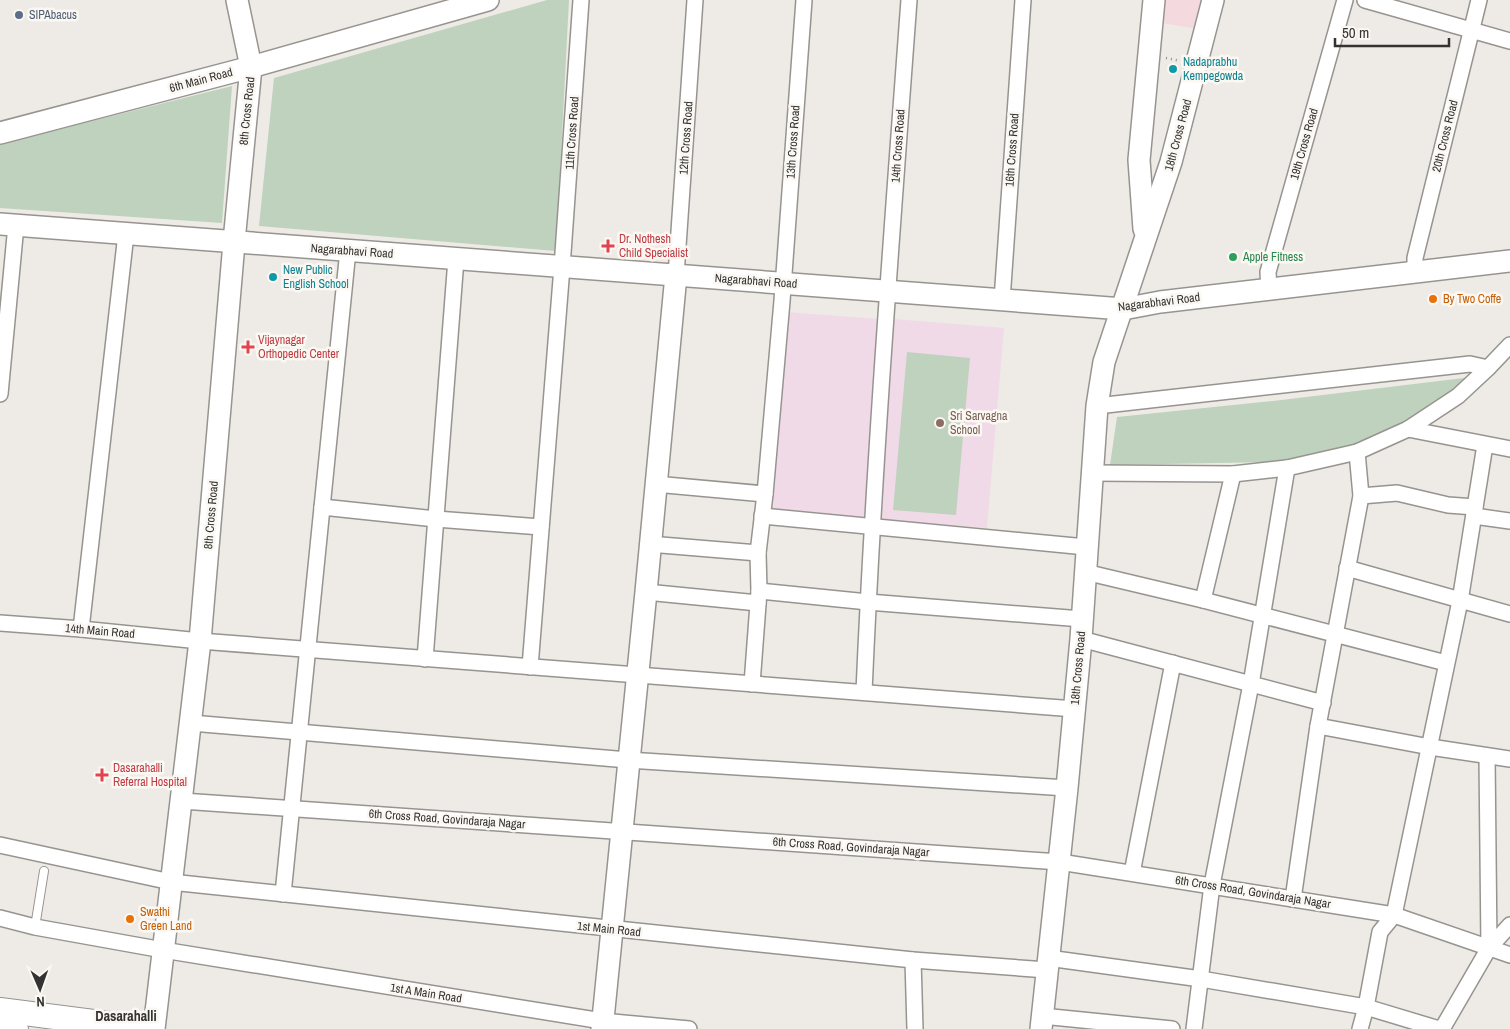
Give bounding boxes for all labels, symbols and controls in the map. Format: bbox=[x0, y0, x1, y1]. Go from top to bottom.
place label: SIPAbacus bbox=[29, 7, 77, 23]
marker: SIPAbacus bbox=[13, 9, 25, 21]
scale bar bbox=[1335, 15, 1449, 47]
text: 50 m bbox=[1342, 22, 1369, 43]
place label: Nadaprabhu Kempegowda bbox=[1183, 54, 1244, 84]
marker: Nadaprabhu Kempegowda bbox=[1167, 63, 1179, 75]
street label: 6th Main Road bbox=[168, 64, 234, 96]
street label: 8th Cross Road bbox=[235, 76, 259, 146]
street label: 11th Cross Road bbox=[561, 96, 583, 170]
street label: 18th Cross Road bbox=[1161, 97, 1195, 173]
street label: 20th Cross Road bbox=[1428, 98, 1462, 174]
street label: 12th Cross Road bbox=[675, 101, 697, 175]
street label: 13th Cross Road bbox=[782, 105, 804, 179]
street label: 19th Cross Road bbox=[1286, 106, 1322, 182]
street label: 14th Cross Road bbox=[887, 109, 909, 183]
street label: 16th Cross Road bbox=[1001, 113, 1023, 187]
place label: Dr. Nothesh Child Specialist bbox=[619, 231, 688, 261]
marker: Dr. Nothesh Child Specialist bbox=[601, 239, 615, 253]
street label: Nagarabhavi Road bbox=[310, 240, 394, 262]
place label: Apple Fitness bbox=[1242, 249, 1303, 265]
marker: Apple Fitness bbox=[1227, 251, 1239, 263]
place label: New Public English School bbox=[283, 262, 349, 292]
street label: Nagarabhavi Road bbox=[714, 270, 798, 292]
marker: New Public English School bbox=[267, 271, 279, 283]
street label: Nagarabhavi Road bbox=[1117, 289, 1201, 315]
place label: By Two Coffe bbox=[1443, 291, 1501, 307]
marker: By Two Coffe bbox=[1427, 293, 1439, 305]
place label: Vijaynagar Orthopedic Center bbox=[258, 332, 340, 362]
marker: Vijaynagar Orthopedic Center bbox=[242, 341, 254, 353]
place label: Sri Sarvagna School bbox=[950, 408, 1008, 438]
marker: Sri Sarvagna School bbox=[934, 417, 946, 429]
street label: 8th Cross Road bbox=[200, 480, 222, 550]
street label: 14th Main Road bbox=[64, 620, 136, 642]
street label: 18th Cross Road bbox=[1067, 631, 1089, 705]
place label: Dasarahalli Referral Hospital bbox=[113, 760, 187, 790]
marker: Dasarahalli Referral Hospital bbox=[95, 768, 109, 782]
street label: 6th Cross Road, Govindaraja Nagar bbox=[368, 806, 527, 833]
street label: 6th Cross Road, Govindaraja Nagar bbox=[772, 834, 931, 861]
street label: 6th Cross Road, Govindaraja Nagar bbox=[1174, 872, 1332, 912]
place label: Swathi Green Land bbox=[140, 904, 192, 934]
marker: Swathi Green Land bbox=[124, 913, 136, 925]
street label: 1st Main Road bbox=[576, 918, 642, 940]
north arrow bbox=[15, 964, 65, 1014]
street label: 1st A Main Road bbox=[389, 979, 463, 1007]
text: N bbox=[36, 993, 45, 1011]
district label: Dasarahalli bbox=[95, 1007, 157, 1025]

